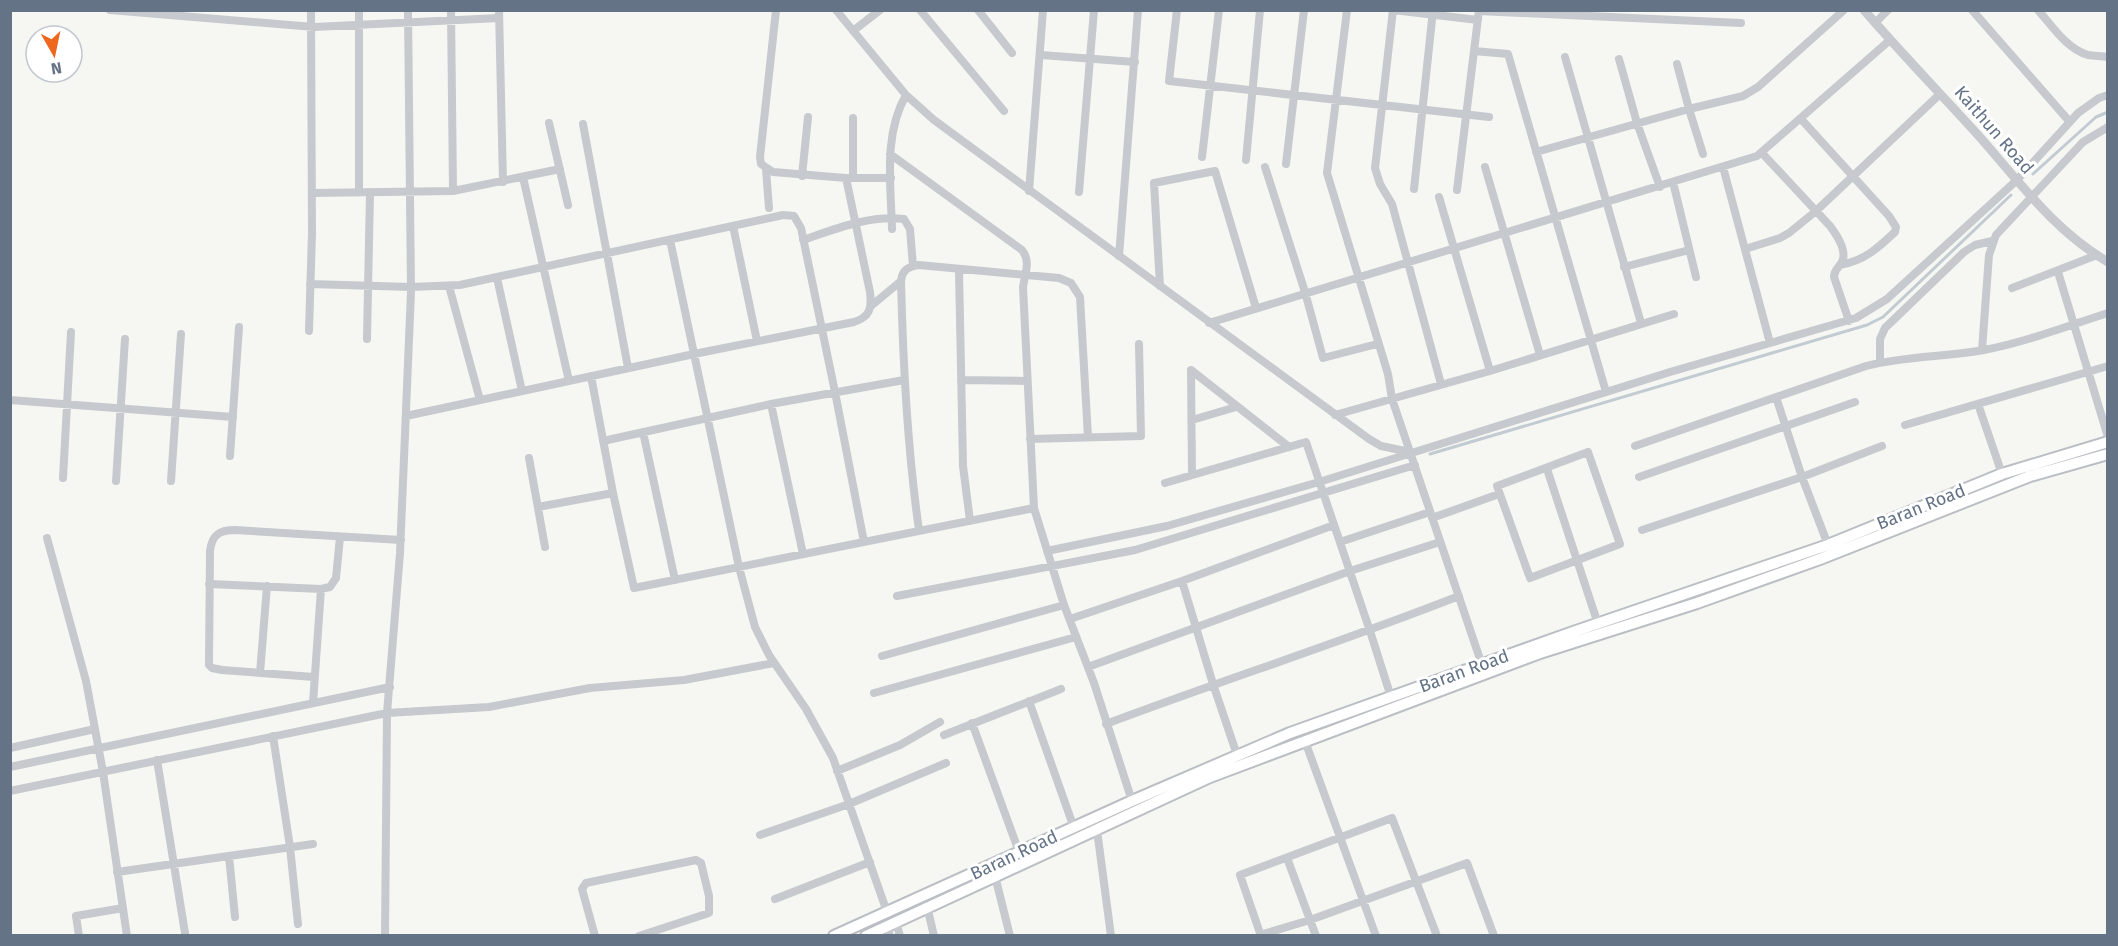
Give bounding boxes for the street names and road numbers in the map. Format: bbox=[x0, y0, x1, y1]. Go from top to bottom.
street label: Kaithun Road bbox=[1950, 81, 2038, 179]
street label: Baran Road bbox=[1873, 479, 1969, 535]
street label: Baran Road bbox=[1416, 645, 1512, 697]
street label: Baran Road bbox=[967, 825, 1061, 885]

